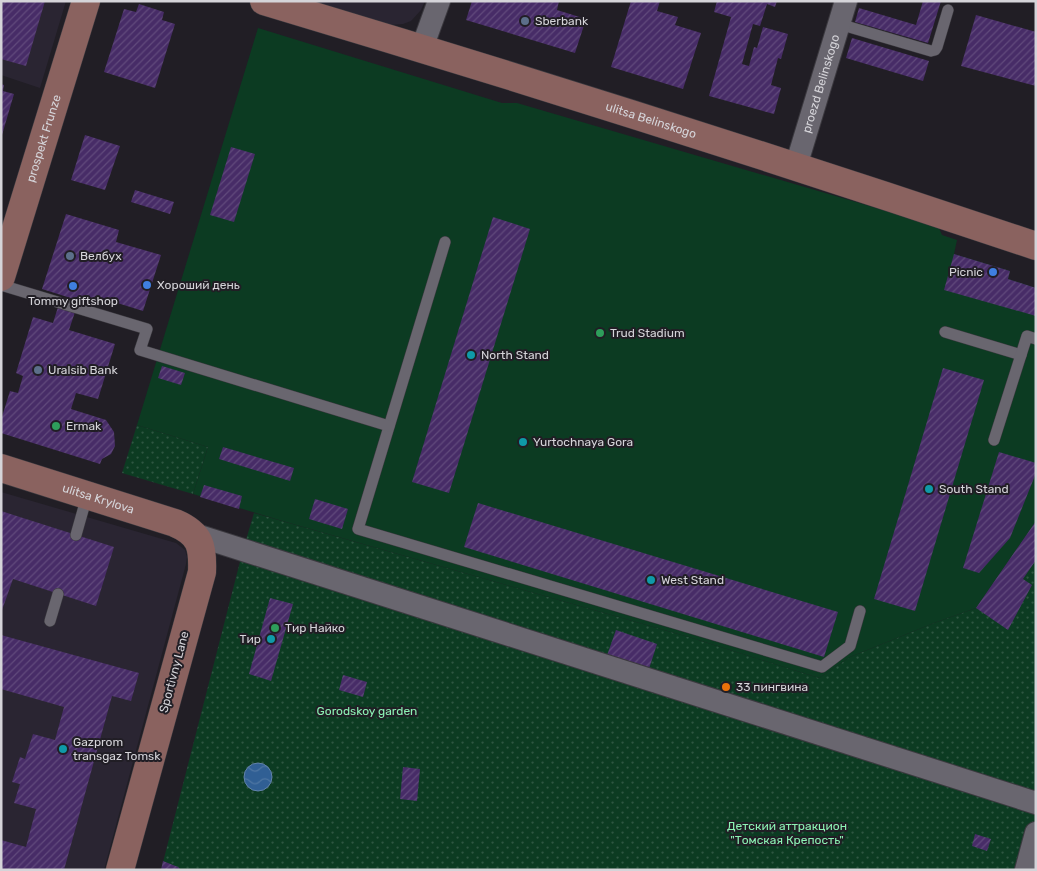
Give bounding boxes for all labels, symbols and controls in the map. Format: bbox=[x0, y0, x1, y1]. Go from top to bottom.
place label: Sberbank bbox=[535, 14, 589, 28]
marker: Sberbank bbox=[519, 15, 531, 27]
street label: proezd Belinskogo bbox=[799, 33, 842, 135]
street label: prospekt Frunze bbox=[24, 93, 64, 184]
street label: ulitsa Belinskogo bbox=[604, 99, 698, 141]
place label: Велбух bbox=[80, 249, 122, 263]
marker: Велбух bbox=[64, 250, 76, 262]
place label: Picnic bbox=[949, 265, 983, 279]
marker: Picnic bbox=[987, 266, 999, 278]
place label: Хороший день bbox=[157, 278, 240, 292]
marker: Хороший день bbox=[141, 279, 153, 291]
marker: Tommy giftshop bbox=[67, 280, 79, 292]
place label: Tommy giftshop bbox=[28, 294, 118, 308]
place label: Trud Stadium bbox=[610, 326, 685, 340]
marker: Trud Stadium bbox=[594, 327, 606, 339]
place label: North Stand bbox=[481, 348, 549, 362]
marker: North Stand bbox=[465, 349, 477, 361]
place label: Uralsib Bank bbox=[48, 363, 118, 377]
marker: Uralsib Bank bbox=[32, 364, 44, 376]
place label: Ermak bbox=[66, 419, 102, 433]
marker: Ermak bbox=[50, 420, 62, 432]
place label: Yurtochnaya Gora bbox=[533, 435, 633, 449]
marker: Yurtochnaya Gora bbox=[517, 436, 529, 448]
street label: ulitsa Krylova bbox=[61, 481, 136, 517]
place label: South Stand bbox=[939, 482, 1009, 496]
marker: South Stand bbox=[923, 483, 935, 495]
place label: West Stand bbox=[661, 573, 724, 587]
marker: West Stand bbox=[645, 574, 657, 586]
place label: Тир Найко bbox=[285, 621, 345, 635]
marker: Тир Найко bbox=[269, 622, 281, 634]
street label: Sportivny Lane bbox=[156, 629, 192, 714]
place label: Тир bbox=[240, 632, 261, 646]
marker: Тир bbox=[265, 633, 277, 645]
place label: 33 пингвина bbox=[736, 680, 808, 694]
marker: 33 пингвина bbox=[720, 681, 732, 693]
park label: Gorodskoy garden bbox=[317, 704, 417, 718]
place label: Gazprom transgaz Tomsk bbox=[73, 735, 161, 763]
marker: Gazprom transgaz Tomsk bbox=[57, 743, 69, 755]
park label: Детский аттракцион "Томская Крепость" bbox=[727, 819, 847, 847]

